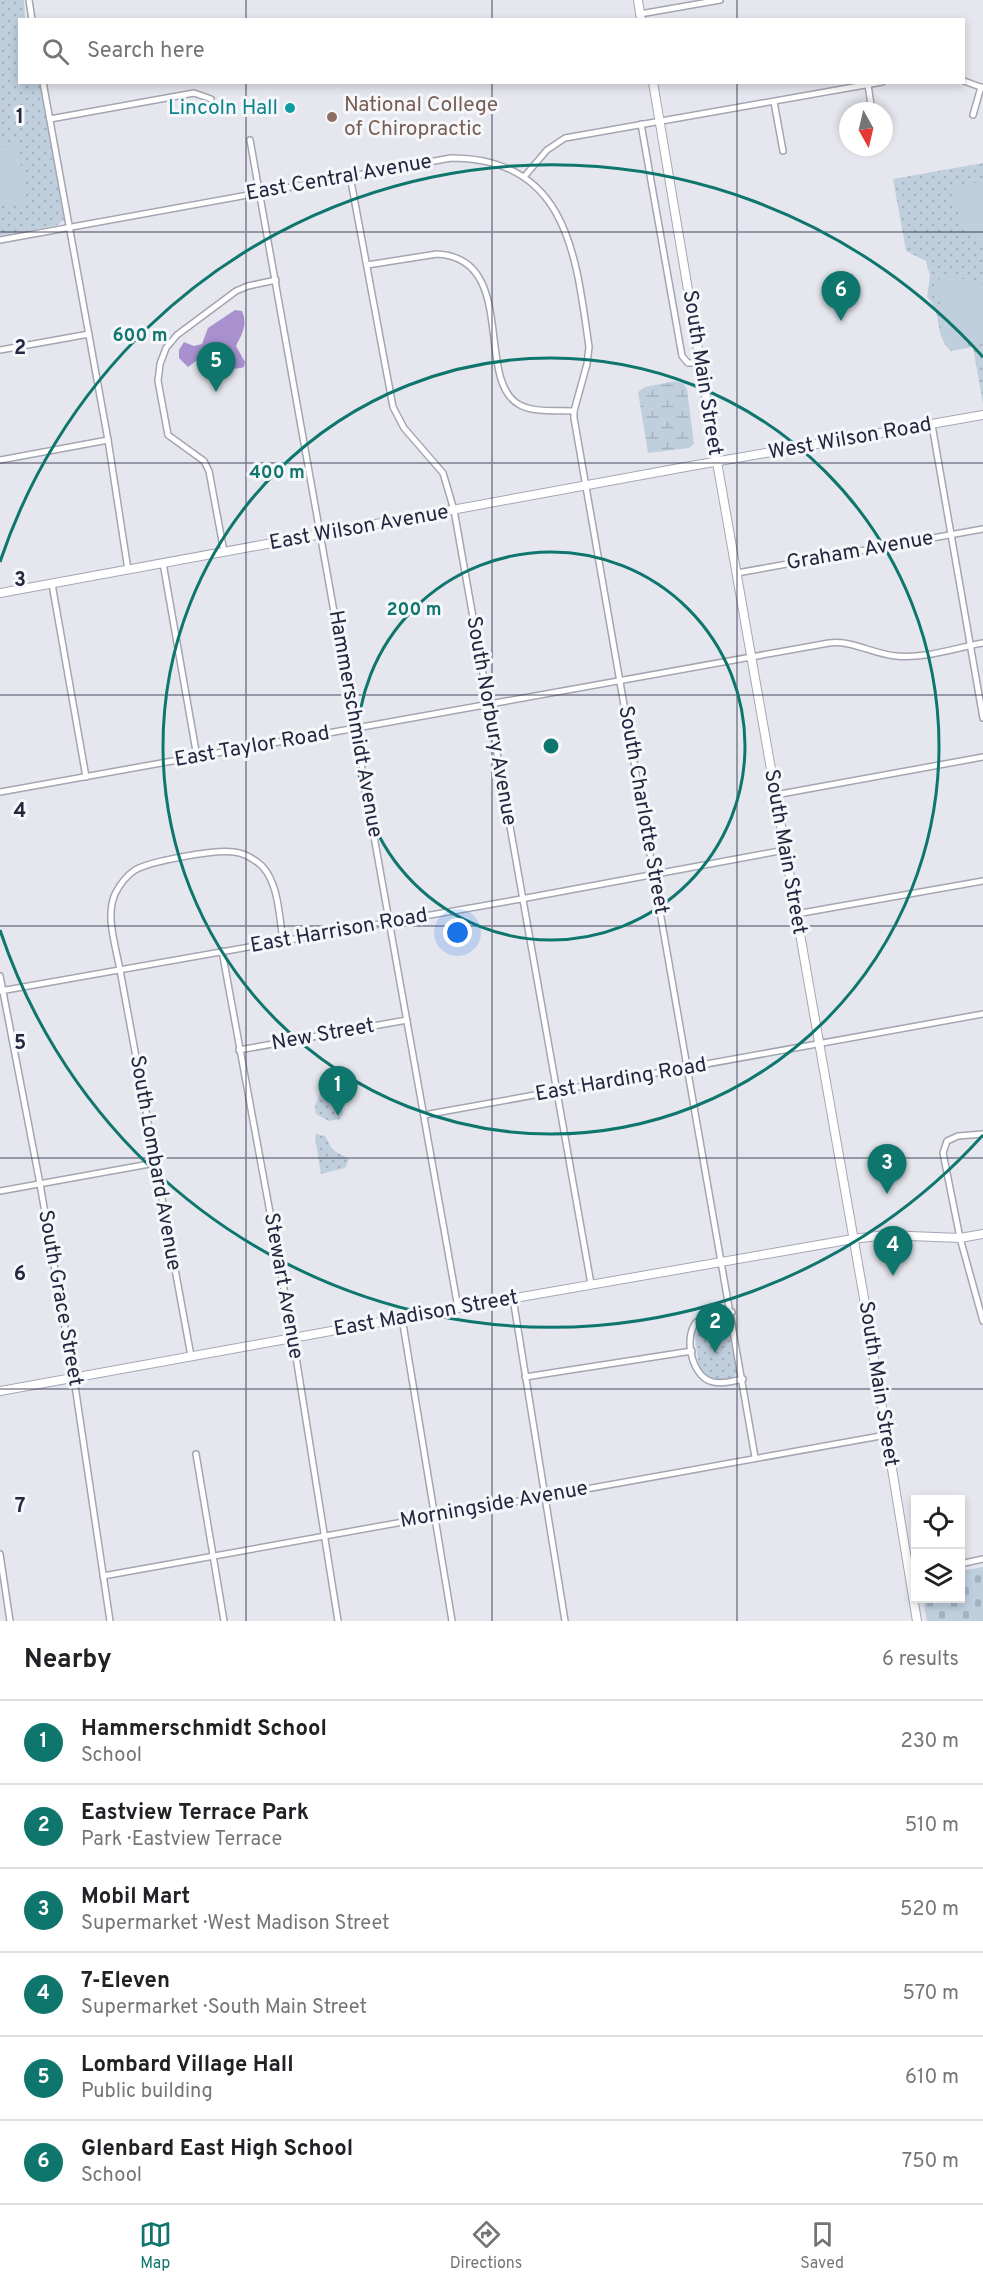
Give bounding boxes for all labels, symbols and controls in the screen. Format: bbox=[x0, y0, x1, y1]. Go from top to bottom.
search box bbox=[18, 18, 965, 84]
icon: search bbox=[39, 35, 72, 68]
text: Search here bbox=[87, 38, 205, 65]
place label: National College of Chiropractic bbox=[344, 92, 498, 143]
place label: Lincoln Hall bbox=[168, 95, 278, 122]
marker: Lincoln Hall bbox=[283, 101, 297, 115]
north arrow bbox=[839, 102, 893, 156]
text: 1 bbox=[16, 105, 24, 131]
marker: National College of Chiropractic bbox=[325, 110, 339, 124]
street label: East Central Avenue bbox=[244, 148, 434, 208]
pin: 6 bbox=[822, 272, 860, 321]
street label: South Main Street bbox=[676, 288, 728, 458]
text: 600 m bbox=[112, 325, 168, 348]
text: 2 bbox=[14, 336, 26, 362]
pin: 5 bbox=[196, 342, 236, 392]
street label: West Wilson Road bbox=[766, 411, 934, 467]
text: 400 m bbox=[249, 462, 305, 485]
street label: East Wilson Avenue bbox=[267, 499, 451, 557]
street label: Graham Avenue bbox=[784, 525, 936, 577]
text: 3 bbox=[14, 568, 26, 594]
text: 200 m bbox=[386, 599, 442, 622]
street label: Hammerschmidt Avenue bbox=[322, 608, 388, 840]
street label: South Norbury Avenue bbox=[459, 614, 523, 828]
street label: South Charlotte Street bbox=[611, 704, 675, 916]
street label: East Taylor Road bbox=[172, 720, 332, 774]
centre of rings bbox=[541, 736, 561, 756]
street label: South Main Street bbox=[757, 767, 813, 937]
text: 4 bbox=[14, 799, 26, 825]
street label: East Harrison Road bbox=[248, 902, 430, 960]
your location bbox=[443, 918, 472, 947]
street label: New Street bbox=[270, 1013, 376, 1057]
text: 5 bbox=[14, 1031, 26, 1057]
street label: East Harding Road bbox=[533, 1052, 709, 1108]
street label: South Lombard Avenue bbox=[123, 1053, 187, 1273]
pin: 1 bbox=[318, 1066, 358, 1116]
pin: 3 bbox=[868, 1144, 906, 1194]
street label: South Grace Street bbox=[31, 1208, 89, 1388]
street label: Stewart Avenue bbox=[257, 1211, 309, 1361]
pin: 4 bbox=[874, 1226, 912, 1276]
text: 6 bbox=[14, 1262, 26, 1288]
street label: East Madison Street bbox=[332, 1285, 520, 1343]
street label: South Main Street bbox=[852, 1299, 904, 1469]
pin: 2 bbox=[696, 1304, 734, 1353]
street label: Morningside Avenue bbox=[398, 1475, 590, 1535]
text: 7 bbox=[15, 1494, 25, 1520]
map controls bbox=[911, 1495, 965, 1603]
button: locate bbox=[911, 1495, 965, 1549]
button: layers bbox=[911, 1549, 965, 1603]
text: Nearby bbox=[24, 1644, 112, 1677]
text: 6 results bbox=[882, 1647, 959, 1673]
text: Hammerschmidt School bbox=[81, 1716, 327, 1743]
text: 1 bbox=[40, 1729, 48, 1755]
text: 230 m bbox=[900, 1729, 959, 1755]
text: School bbox=[81, 1743, 142, 1769]
text: Eastview Terrace Park bbox=[81, 1800, 309, 1827]
text: 2 bbox=[37, 1813, 50, 1839]
text: 510 m bbox=[905, 1813, 959, 1839]
text: Park · Eastview Terrace bbox=[81, 1827, 282, 1853]
text: Mobil Mart bbox=[81, 1884, 190, 1911]
text: 3 bbox=[38, 1897, 50, 1923]
text: 520 m bbox=[900, 1897, 959, 1923]
text: Supermarket · West Madison Street bbox=[81, 1911, 390, 1937]
text: 7-Eleven bbox=[81, 1968, 170, 1995]
text: 4 bbox=[37, 1981, 50, 2007]
text: 570 m bbox=[902, 1981, 959, 2007]
text: Supermarket · South Main Street bbox=[81, 1995, 367, 2021]
text: Lombard Village Hall bbox=[81, 2052, 294, 2079]
text: 5 bbox=[37, 2065, 50, 2091]
text: 610 m bbox=[905, 2065, 959, 2091]
text: Public building bbox=[81, 2079, 213, 2105]
text: Glenbard East High School bbox=[81, 2136, 353, 2163]
text: 6 bbox=[37, 2149, 50, 2175]
text: 750 m bbox=[902, 2149, 959, 2175]
text: School bbox=[81, 2163, 142, 2189]
tab: Map bbox=[139, 2218, 172, 2274]
tab: Directions bbox=[450, 2218, 522, 2274]
tab: Saved bbox=[800, 2218, 844, 2274]

